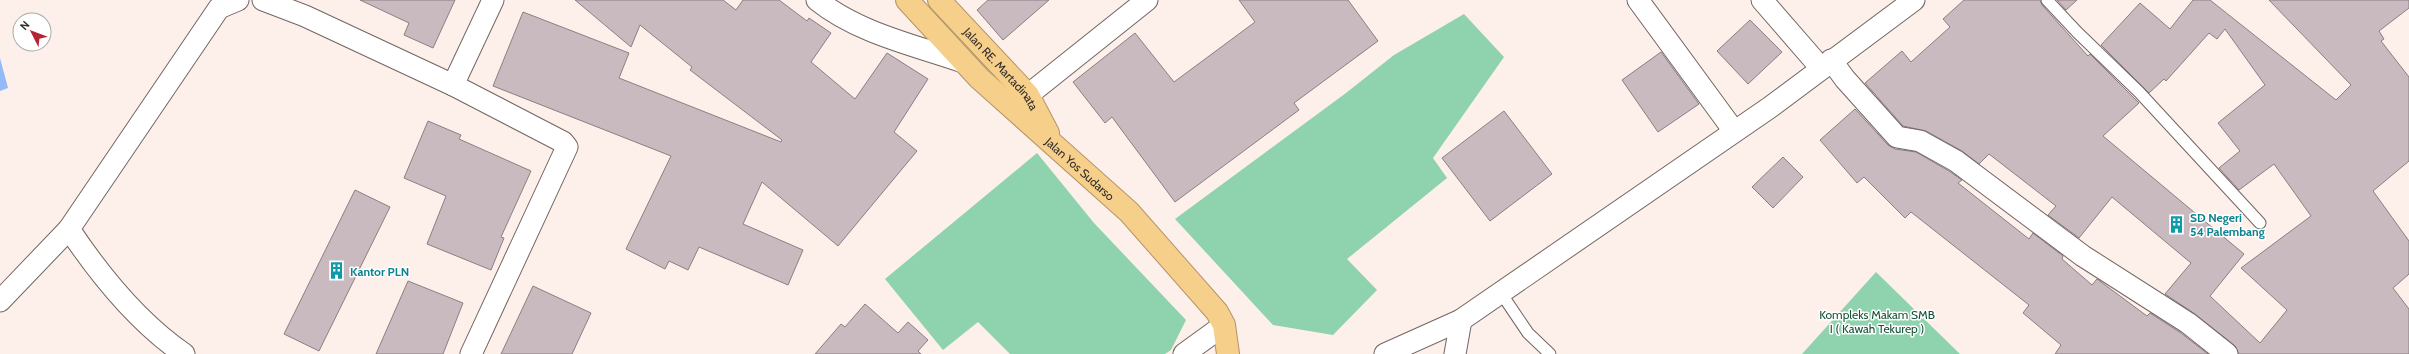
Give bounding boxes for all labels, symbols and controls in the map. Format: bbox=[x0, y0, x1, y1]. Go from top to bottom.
north arrow bbox=[12, 12, 52, 52]
text: N bbox=[17, 18, 32, 33]
street label: Jalan RE. Martadinata bbox=[960, 23, 1042, 113]
street label: Jalan Yos Sudarso bbox=[1042, 133, 1118, 204]
place label: SD Negeri 54 Palembang bbox=[2190, 210, 2265, 239]
building icon: SD Negeri 54 Palembang bbox=[2167, 214, 2187, 234]
building icon: Kantor PLN bbox=[327, 261, 347, 281]
place label: Kantor PLN bbox=[350, 264, 409, 279]
park label: Kompleks Makam SMB I ( Kawah Tekurep ) bbox=[1819, 307, 1935, 336]

